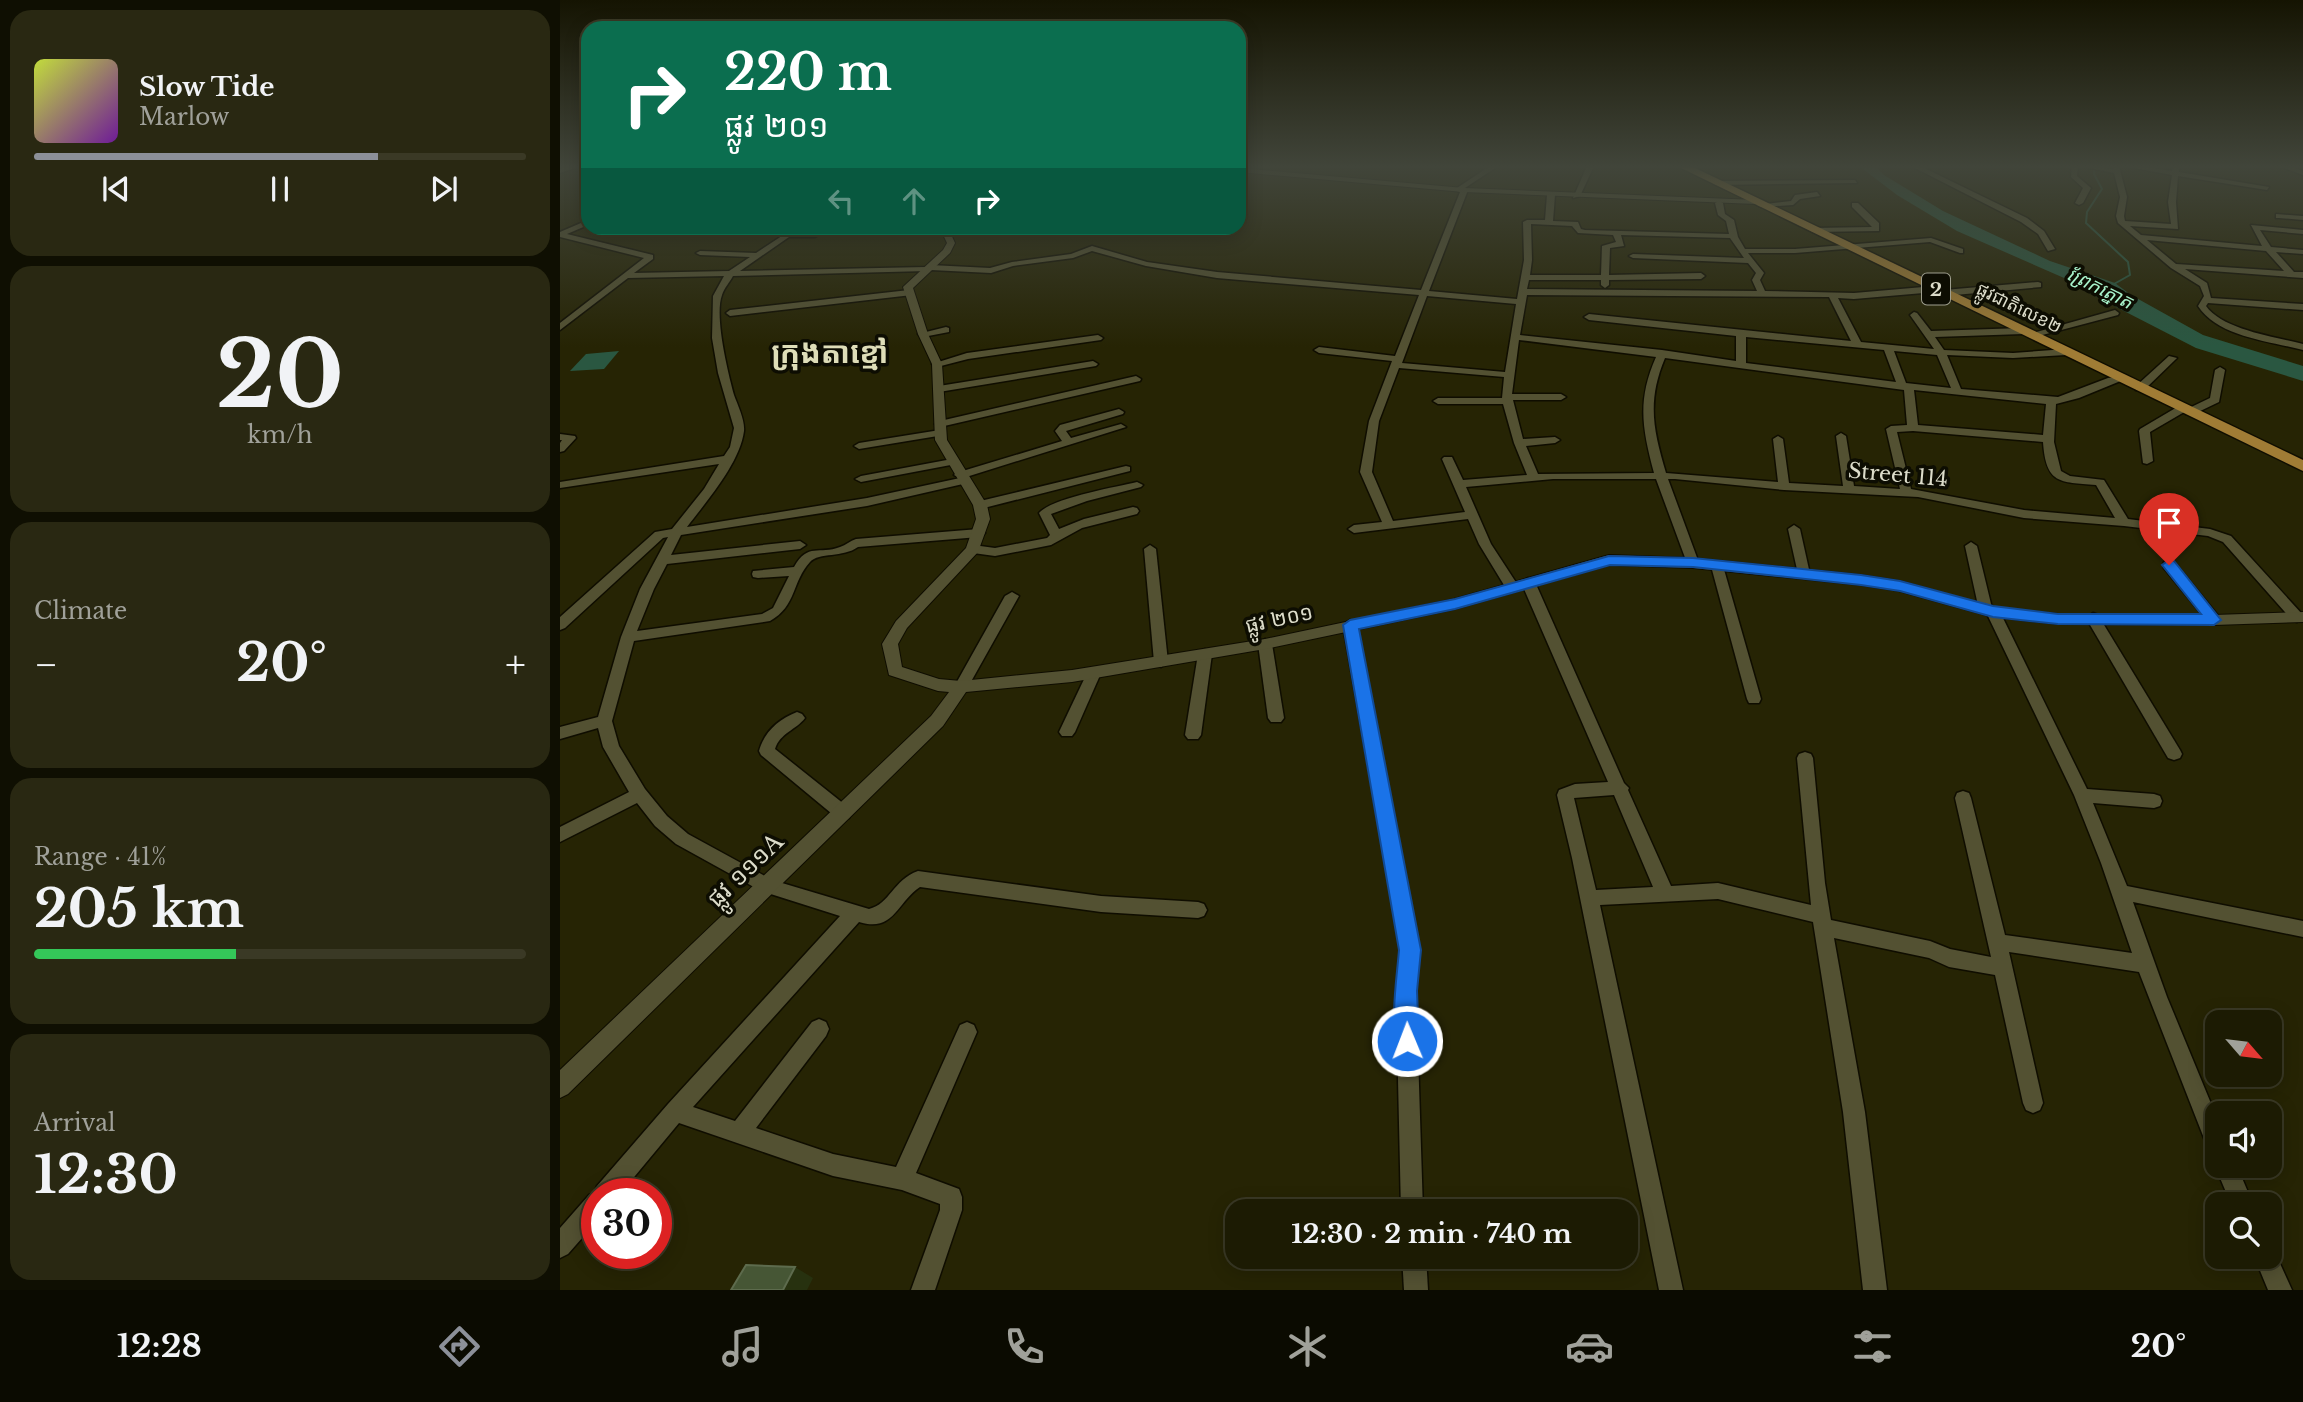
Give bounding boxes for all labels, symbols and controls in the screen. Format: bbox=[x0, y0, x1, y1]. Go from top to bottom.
text: 220 m bbox=[724, 42, 892, 103]
icon: right bbox=[609, 49, 700, 140]
text: Slow Tide bbox=[139, 71, 275, 103]
text: Marlow bbox=[139, 103, 229, 131]
text: ផ្លូវ ២០១ bbox=[724, 106, 829, 146]
icon: previous bbox=[97, 170, 135, 208]
icon: pause bbox=[261, 170, 299, 208]
icon: next bbox=[425, 170, 463, 208]
icon: left bbox=[822, 182, 860, 220]
icon: ahead bbox=[895, 182, 933, 220]
icon: right bbox=[968, 182, 1006, 220]
water label: ព្រែកត្នោត bbox=[2063, 262, 2137, 315]
road number: 2 bbox=[1922, 274, 1950, 304]
street label: ផ្លូវជាតិលេខ២ bbox=[1970, 278, 2065, 343]
text: 20 bbox=[216, 319, 344, 432]
district label: ក្រុងតាខ្មៅ bbox=[772, 334, 888, 371]
text: km/h bbox=[247, 421, 313, 449]
street label: Street 114 bbox=[1847, 458, 1949, 492]
pin bbox=[2139, 493, 2199, 565]
icon: arrive bbox=[2150, 504, 2188, 542]
text: Climate bbox=[34, 597, 127, 625]
street label: ផ្លូវ ២០១ bbox=[1243, 599, 1317, 645]
text: 20° bbox=[236, 631, 327, 695]
text: − bbox=[34, 641, 58, 688]
text: + bbox=[505, 641, 526, 688]
street label: ផ្លូវ ១១១A bbox=[701, 827, 795, 919]
text: Range · 41% bbox=[34, 843, 166, 871]
text: 205 km bbox=[34, 877, 244, 941]
position arrow bbox=[1370, 1004, 1444, 1078]
north arrow bbox=[2205, 1010, 2282, 1087]
map controls bbox=[2205, 1010, 2282, 1269]
button: sound bbox=[2205, 1101, 2282, 1178]
text: Arrival bbox=[34, 1109, 115, 1137]
text: 12:30 bbox=[34, 1143, 178, 1207]
speed limit sign: 30 bbox=[581, 1178, 672, 1269]
button: search bbox=[2205, 1192, 2282, 1269]
text: 12:30 · 2 min · 740 m bbox=[1291, 1218, 1572, 1250]
icon: directions bbox=[435, 1322, 484, 1371]
icon: music bbox=[718, 1322, 767, 1371]
icon: phone bbox=[1000, 1322, 1049, 1371]
icon: climate bbox=[1283, 1322, 1332, 1371]
icon: car bbox=[1565, 1322, 1614, 1371]
icon: filters bbox=[1848, 1322, 1897, 1371]
text: 12:28 bbox=[117, 1326, 202, 1366]
text: 20° bbox=[2131, 1326, 2186, 1366]

